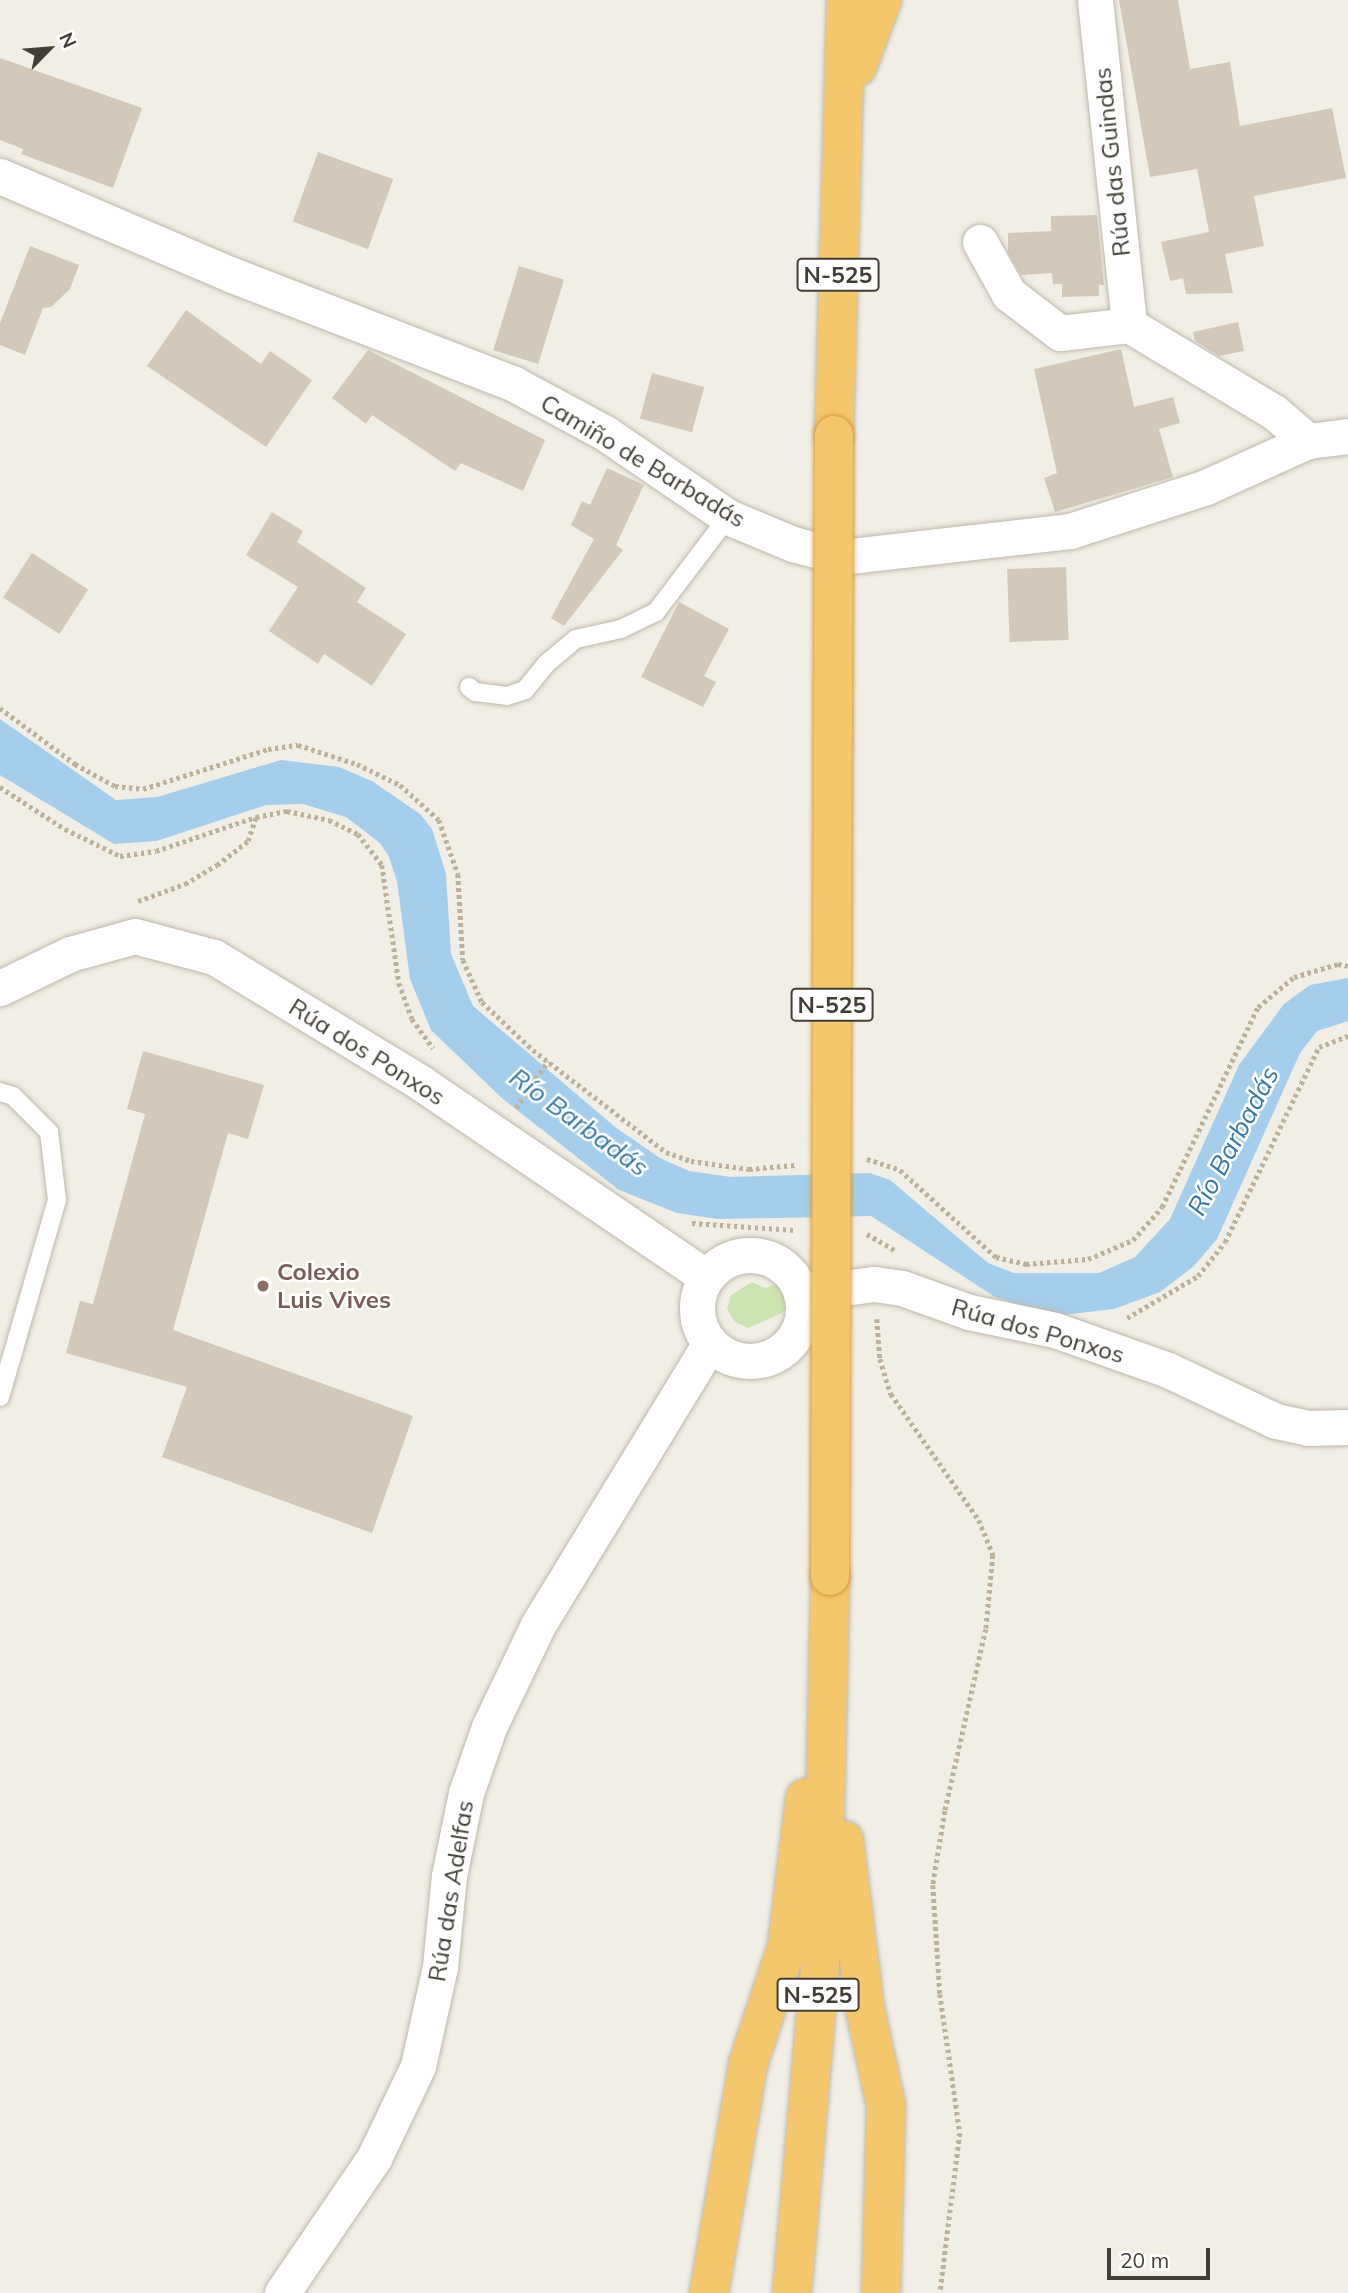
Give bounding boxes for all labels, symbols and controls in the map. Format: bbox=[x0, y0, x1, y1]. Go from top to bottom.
north arrow bbox=[14, 14, 84, 84]
text: N bbox=[54, 29, 82, 52]
street label: Rúa das Guindas bbox=[1088, 66, 1136, 258]
road number: N-525 bbox=[796, 256, 880, 294]
street label: Camiño de Barbadás bbox=[535, 388, 751, 534]
road number: N-525 bbox=[790, 986, 874, 1024]
street label: Rúa dos Ponxos bbox=[284, 993, 450, 1111]
water label: Río Barbadás bbox=[504, 1061, 654, 1183]
water label: Río Barbadás bbox=[1181, 1061, 1285, 1221]
place label: Colexio Luis Vives bbox=[277, 1258, 391, 1314]
marker: Colexio Luis Vives bbox=[255, 1278, 271, 1294]
street label: Rúa dos Ponxos bbox=[948, 1293, 1128, 1369]
street label: Rúa das Adelfas bbox=[422, 1798, 480, 1984]
road number: N-525 bbox=[776, 1976, 860, 2014]
scale bar bbox=[1110, 2234, 1213, 2278]
text: 20 m bbox=[1120, 2247, 1169, 2273]

